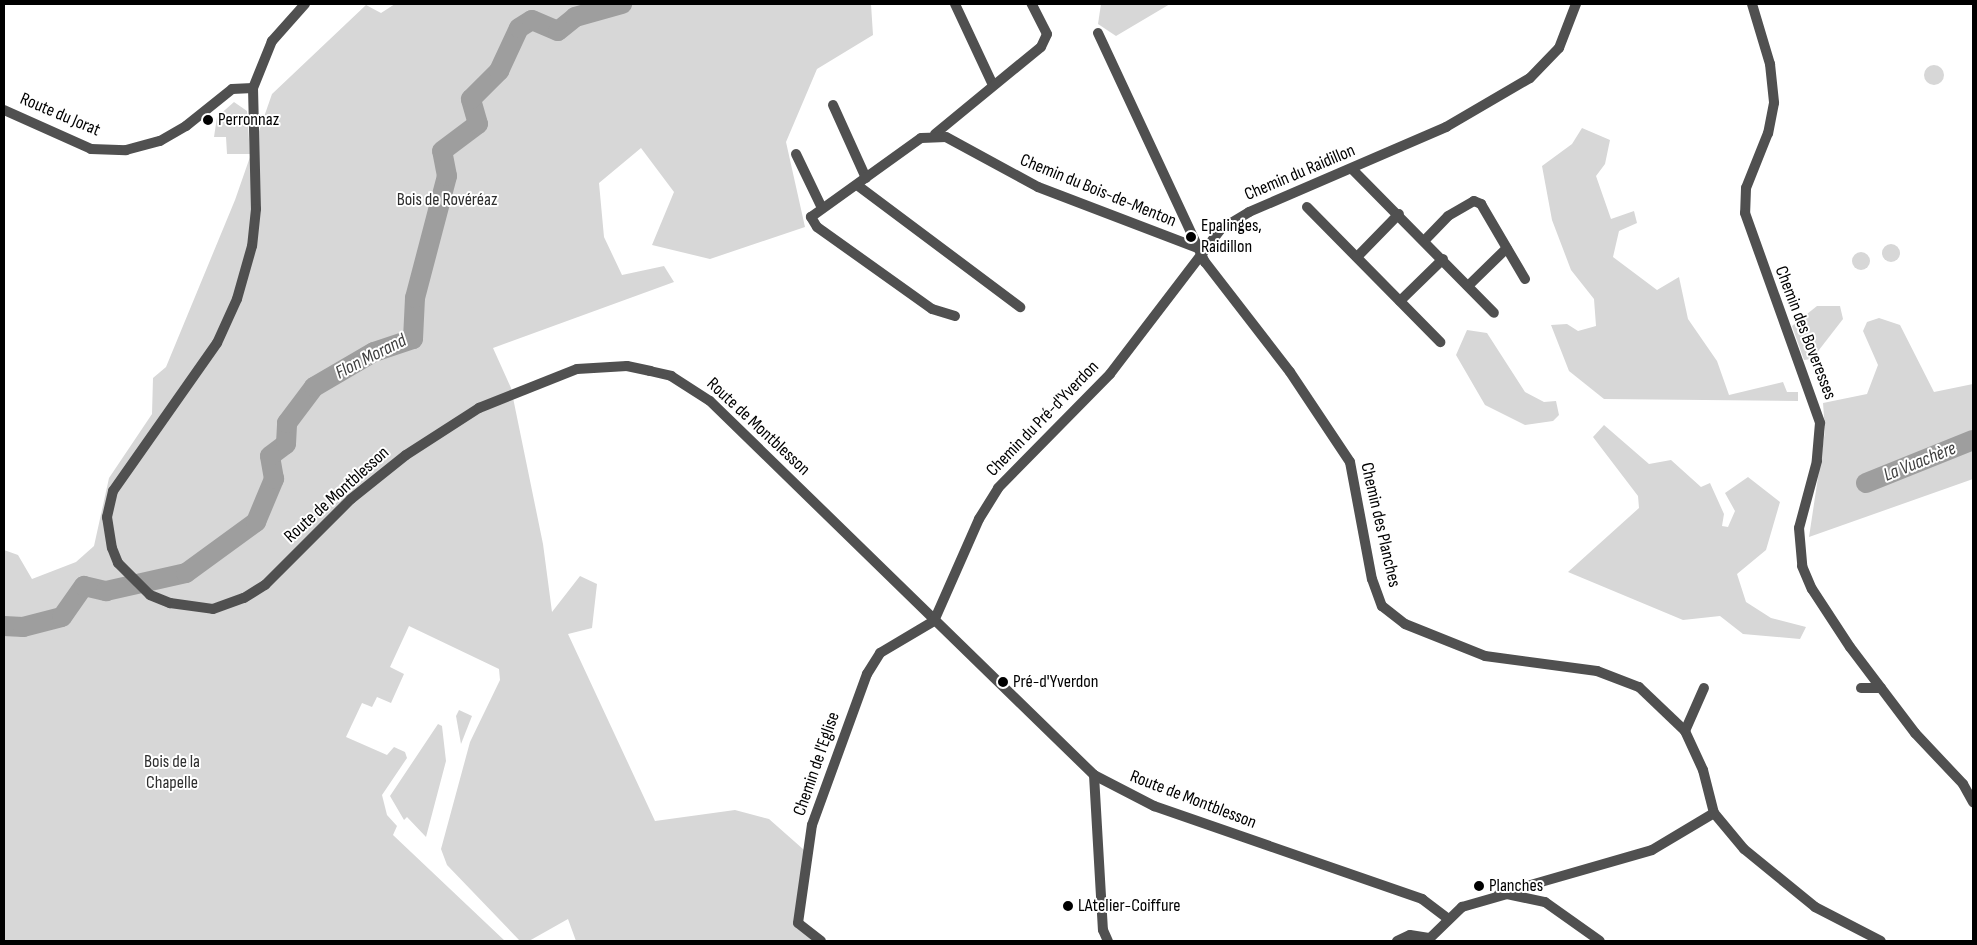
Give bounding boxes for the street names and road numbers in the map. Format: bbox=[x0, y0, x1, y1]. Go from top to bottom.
street label: Route du Jorat bbox=[17, 88, 103, 142]
street label: Chemin du Raidillon bbox=[1241, 140, 1359, 206]
street label: Chemin du Bois-de-Menton bbox=[1017, 150, 1179, 232]
street label: Chemin des Boveresses bbox=[1770, 263, 1840, 403]
street label: Chemin du Pré-d'Yverdon bbox=[982, 357, 1104, 481]
street label: Route de Montblesson bbox=[702, 374, 814, 480]
street label: Route de Montblesson bbox=[280, 442, 394, 548]
street label: Chemin des Planches bbox=[1355, 461, 1405, 589]
street label: Chemin de l'Eglise bbox=[789, 709, 845, 819]
street label: Route de Montblesson bbox=[1127, 766, 1259, 834]

